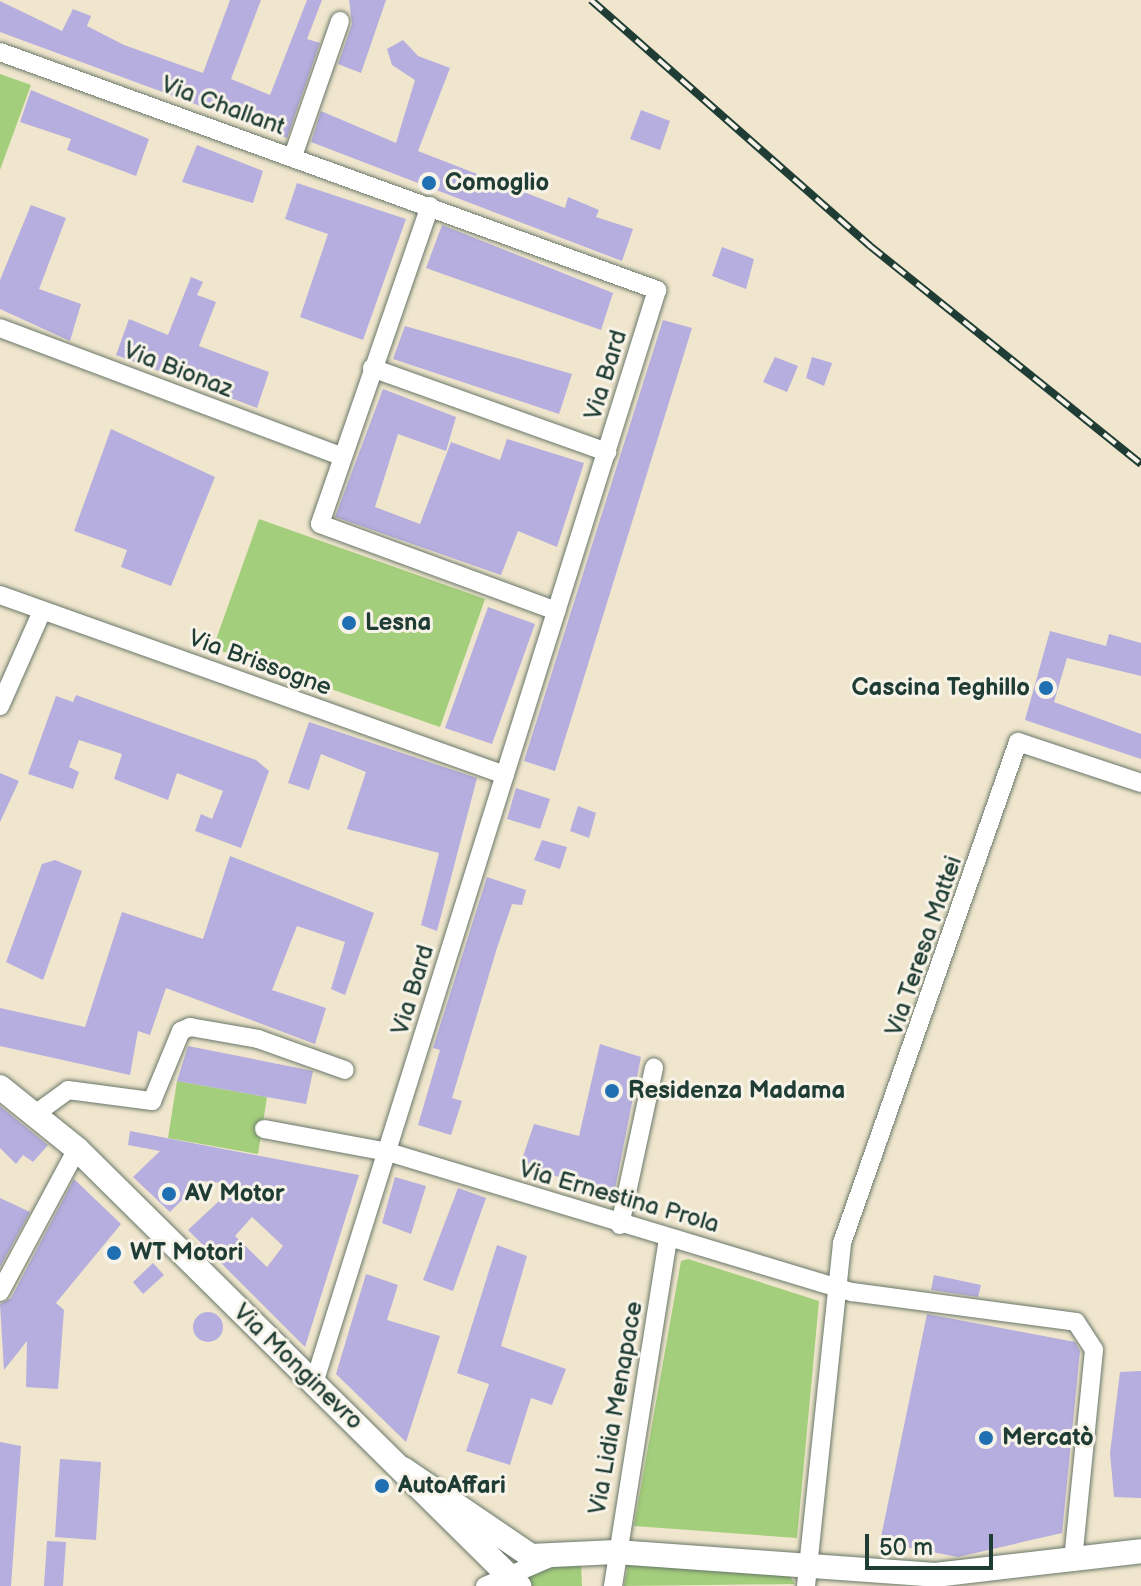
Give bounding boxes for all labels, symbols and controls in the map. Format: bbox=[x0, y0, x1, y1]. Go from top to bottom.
street label: Via Challant bbox=[157, 70, 289, 142]
place label: Comoglio bbox=[445, 169, 549, 197]
marker: Comoglio bbox=[420, 174, 438, 192]
street label: Via Bard bbox=[579, 327, 633, 423]
street label: Via Bionaz bbox=[119, 336, 237, 404]
place label: Lesna bbox=[365, 609, 431, 637]
marker: Lesna bbox=[340, 614, 358, 632]
street label: Via Brissogne bbox=[184, 624, 336, 702]
place label: Cascina Teghillo bbox=[852, 674, 1030, 702]
marker: Cascina Teghillo bbox=[1037, 679, 1055, 697]
street label: Via Teresa Mattei bbox=[880, 852, 968, 1040]
street label: Via Bard bbox=[386, 942, 440, 1038]
place label: Residenza Madama bbox=[628, 1077, 845, 1105]
marker: Residenza Madama bbox=[603, 1082, 621, 1100]
street label: Via Ernestina Prola bbox=[516, 1155, 722, 1239]
place label: AV Motor bbox=[185, 1180, 284, 1208]
marker: AV Motor bbox=[160, 1185, 178, 1203]
place label: WT Motori bbox=[130, 1239, 243, 1267]
marker: WT Motori bbox=[105, 1244, 123, 1262]
street label: Via Monginevro bbox=[227, 1298, 369, 1436]
street label: Via Lidia Menapace bbox=[583, 1299, 649, 1517]
place label: Mercatò bbox=[1002, 1424, 1094, 1452]
marker: Mercatò bbox=[977, 1429, 995, 1447]
place label: AutoAffari bbox=[398, 1472, 506, 1500]
marker: AutoAffari bbox=[373, 1477, 391, 1495]
scale bar bbox=[869, 1518, 997, 1568]
text: 50 m bbox=[879, 1533, 933, 1562]

